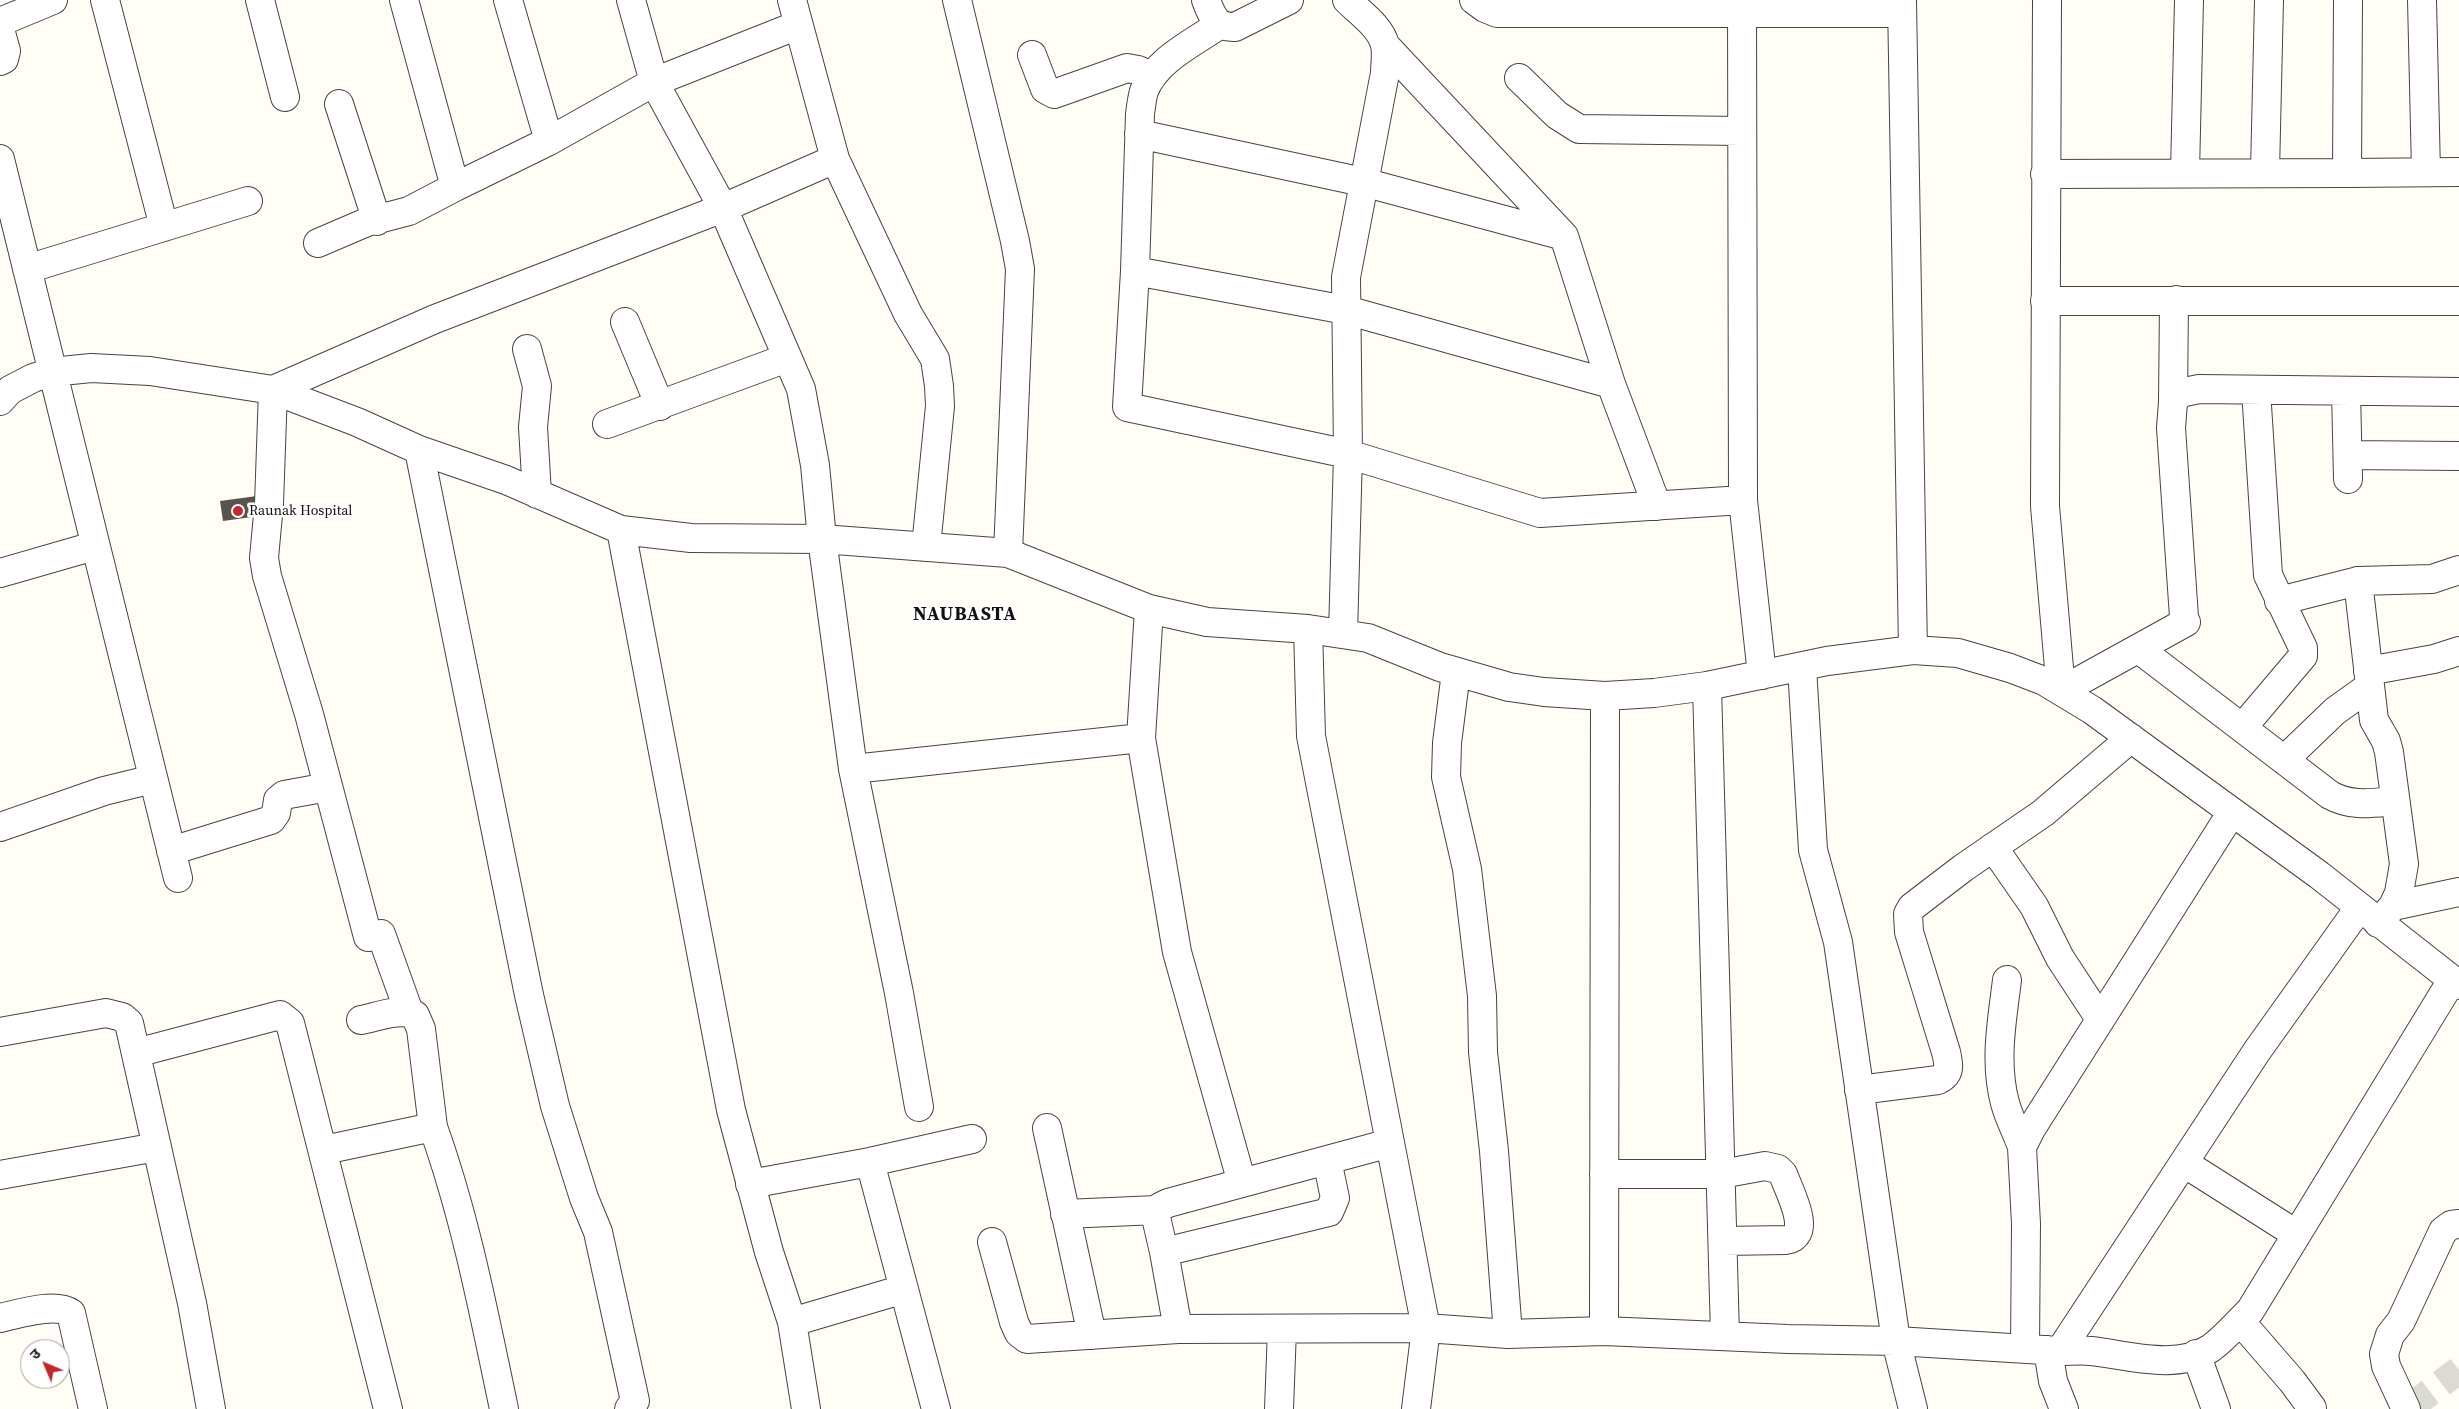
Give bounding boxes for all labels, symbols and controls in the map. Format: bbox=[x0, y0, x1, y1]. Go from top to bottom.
place label: Raunak Hospital bbox=[249, 503, 352, 519]
marker: Raunak Hospital bbox=[231, 504, 245, 518]
district label: NAUBASTA bbox=[912, 604, 1018, 626]
north arrow bbox=[20, 1339, 70, 1389]
text: उ bbox=[25, 1344, 45, 1364]

